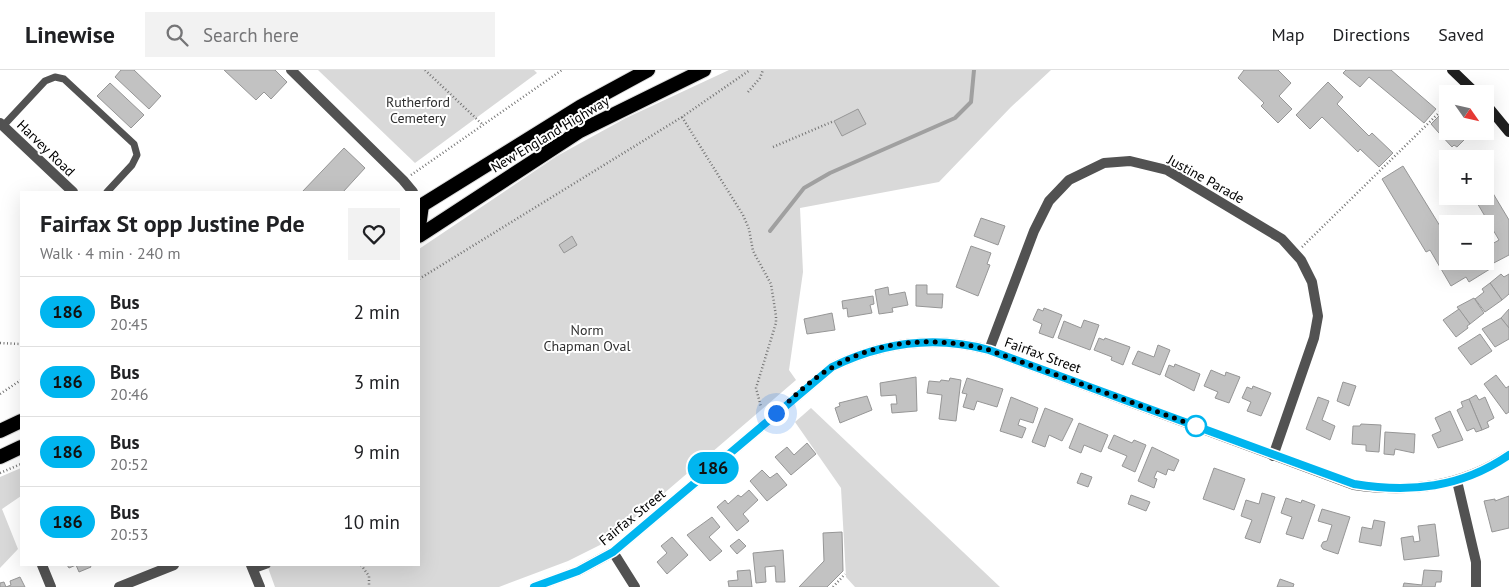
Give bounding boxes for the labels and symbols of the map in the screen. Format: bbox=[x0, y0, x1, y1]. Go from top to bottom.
north arrow bbox=[1439, 85, 1494, 140]
street label: New England Highway bbox=[488, 91, 613, 176]
park label: Rutherford Cemetery bbox=[386, 93, 450, 127]
street label: Harvey Road bbox=[13, 116, 79, 180]
street label: Justine Parade bbox=[1164, 150, 1248, 208]
park label: Norm Chapman Oval bbox=[543, 321, 631, 355]
street label: Fairfax Street bbox=[1002, 333, 1084, 377]
your location bbox=[764, 401, 789, 426]
unlabelled marker bbox=[1185, 415, 1207, 437]
line badge: 186 bbox=[684, 452, 742, 484]
street label: Fairfax Street bbox=[595, 485, 669, 549]

